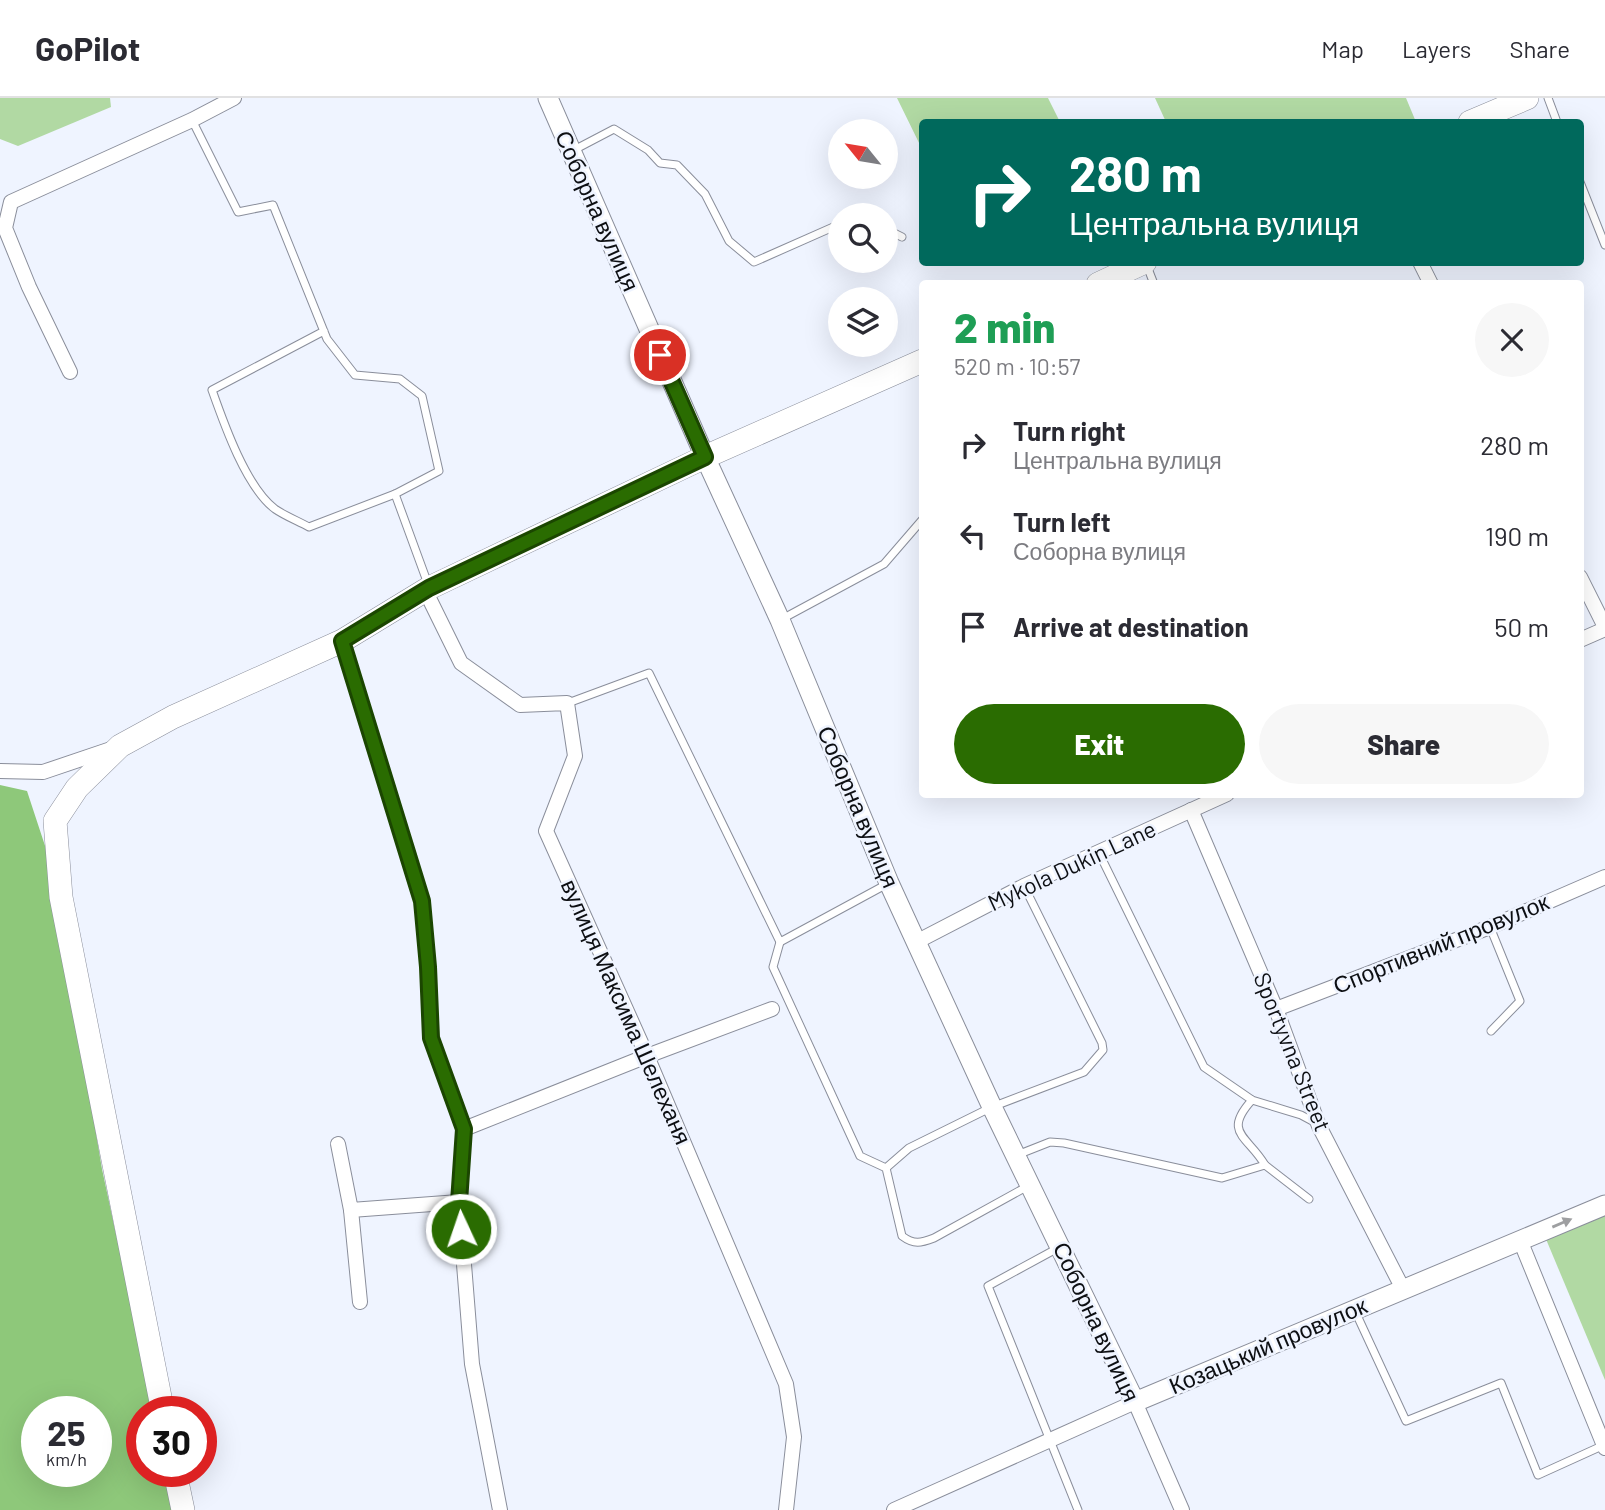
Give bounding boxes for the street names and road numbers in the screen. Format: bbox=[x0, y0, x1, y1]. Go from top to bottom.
street label: Соборна вулиця bbox=[550, 126, 646, 295]
street label: Соборна вулиця bbox=[812, 722, 906, 892]
street label: Mykola Dukin Lane bbox=[983, 814, 1160, 916]
street label: вулиця Максима Шелеханя bbox=[556, 875, 698, 1149]
street label: Спортивний провулок bbox=[1329, 887, 1553, 999]
street label: Sportyvna Street bbox=[1248, 968, 1337, 1135]
street label: Соборна вулиця bbox=[1048, 1237, 1146, 1406]
street label: Козацький провулок bbox=[1165, 1290, 1372, 1399]

